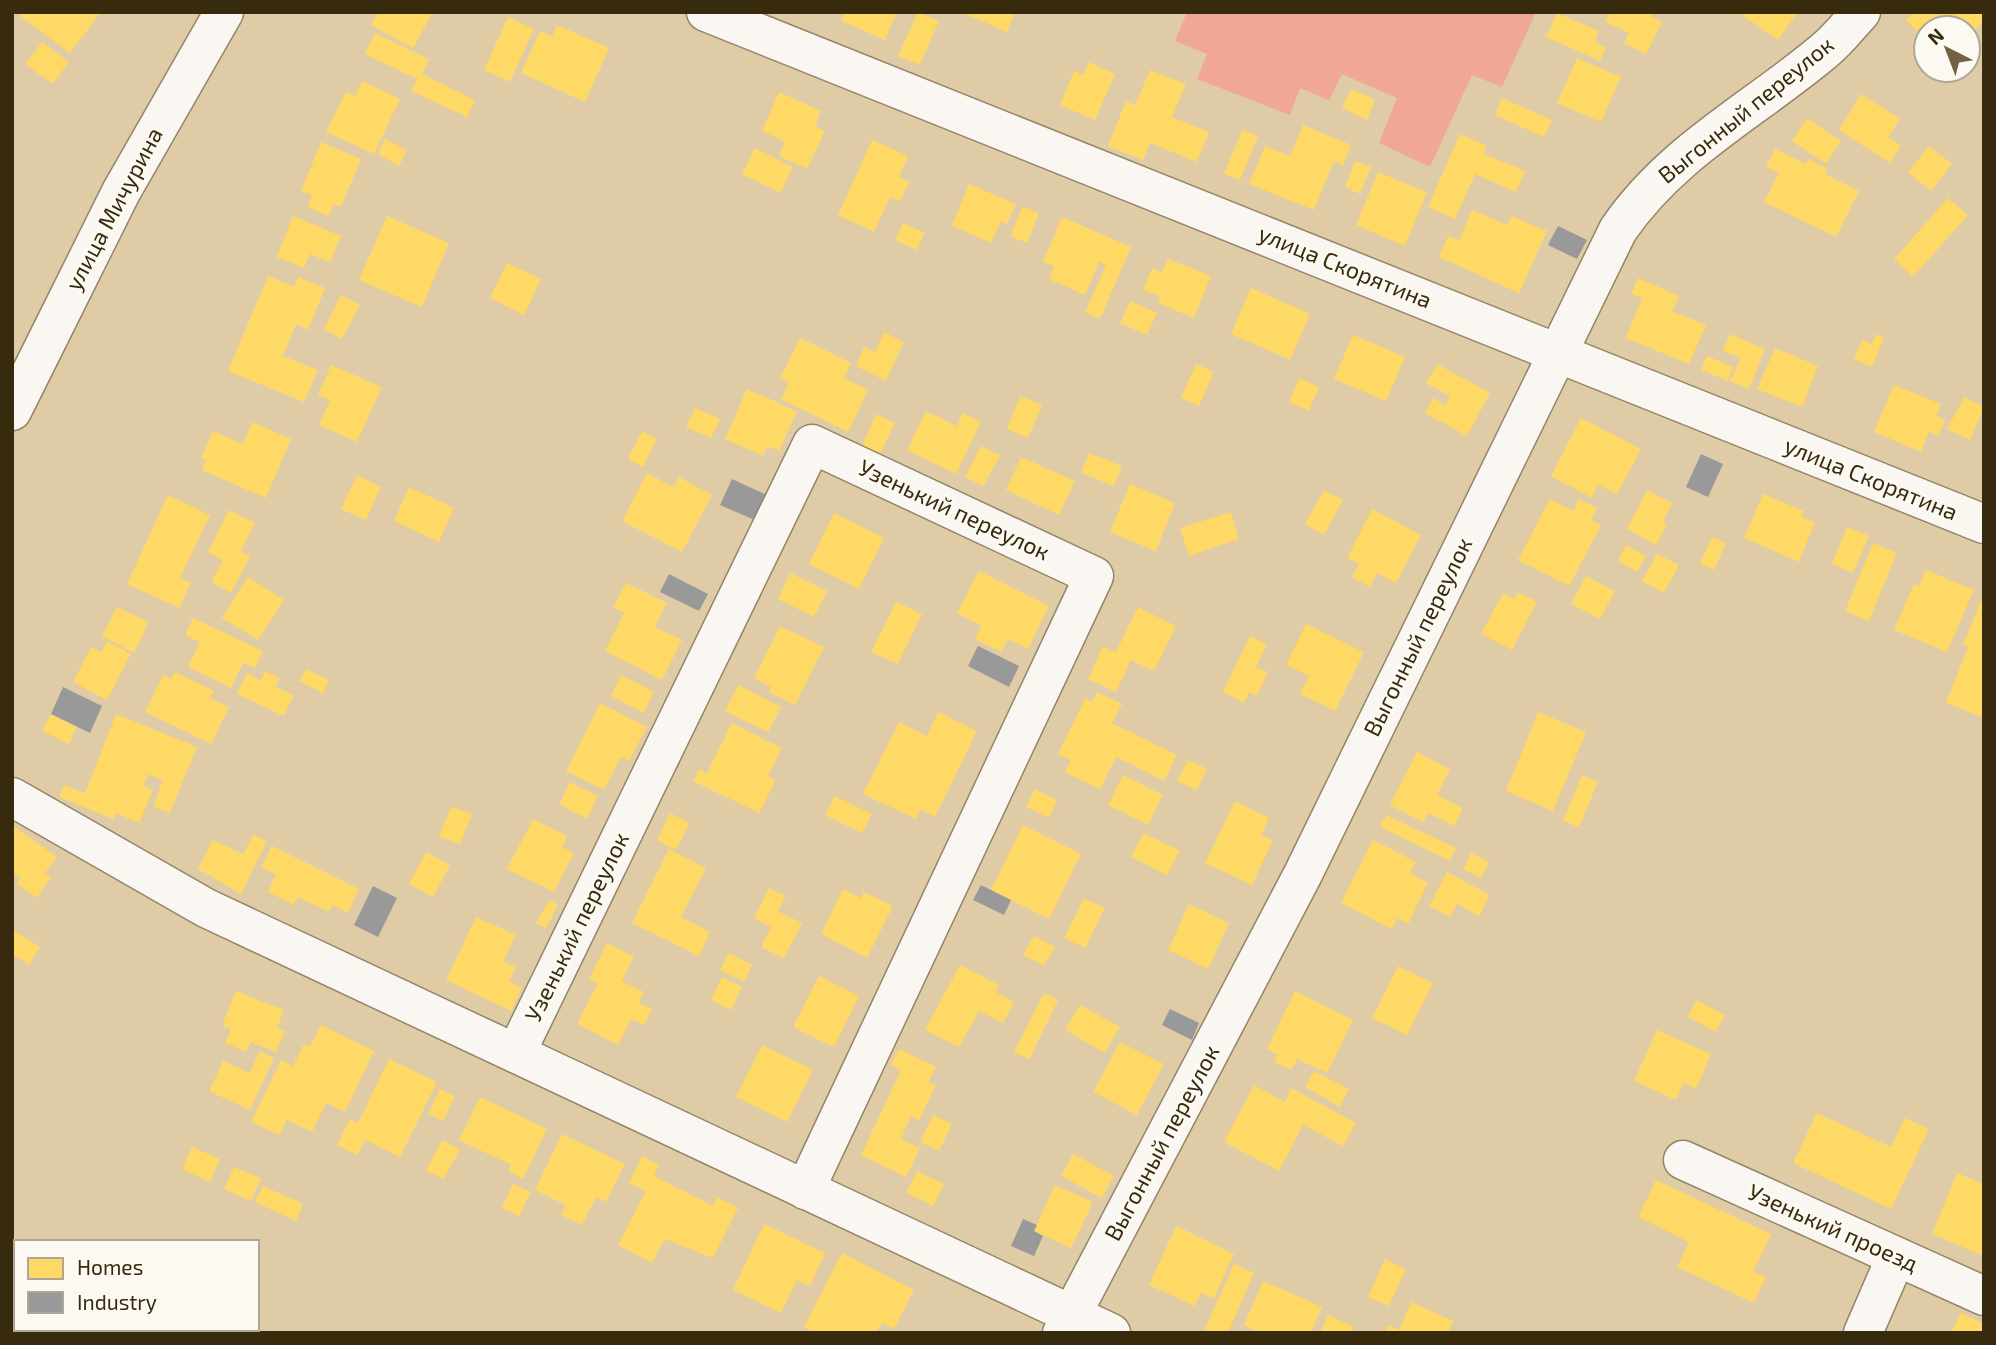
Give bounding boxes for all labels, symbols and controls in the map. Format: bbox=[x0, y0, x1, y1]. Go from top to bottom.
north arrow bbox=[1912, 14, 1982, 84]
text: N bbox=[1922, 23, 1948, 49]
street label: Выгонный переулок bbox=[1652, 30, 1839, 189]
street label: улица Мичурина bbox=[58, 122, 169, 295]
street label: улица Скорятина bbox=[1254, 219, 1436, 315]
street label: улица Скорятина bbox=[1780, 431, 1962, 527]
street label: Узенький переулок bbox=[854, 453, 1054, 567]
street label: Выгонный переулок bbox=[1357, 533, 1478, 741]
street label: Узенький переулок bbox=[518, 827, 635, 1026]
street label: Выгонный переулок bbox=[1098, 1040, 1225, 1246]
street label: Узенький проезд bbox=[1744, 1177, 1923, 1277]
legend bbox=[14, 1240, 259, 1331]
text: Homes bbox=[77, 1254, 143, 1279]
text: Industry bbox=[77, 1289, 157, 1314]

